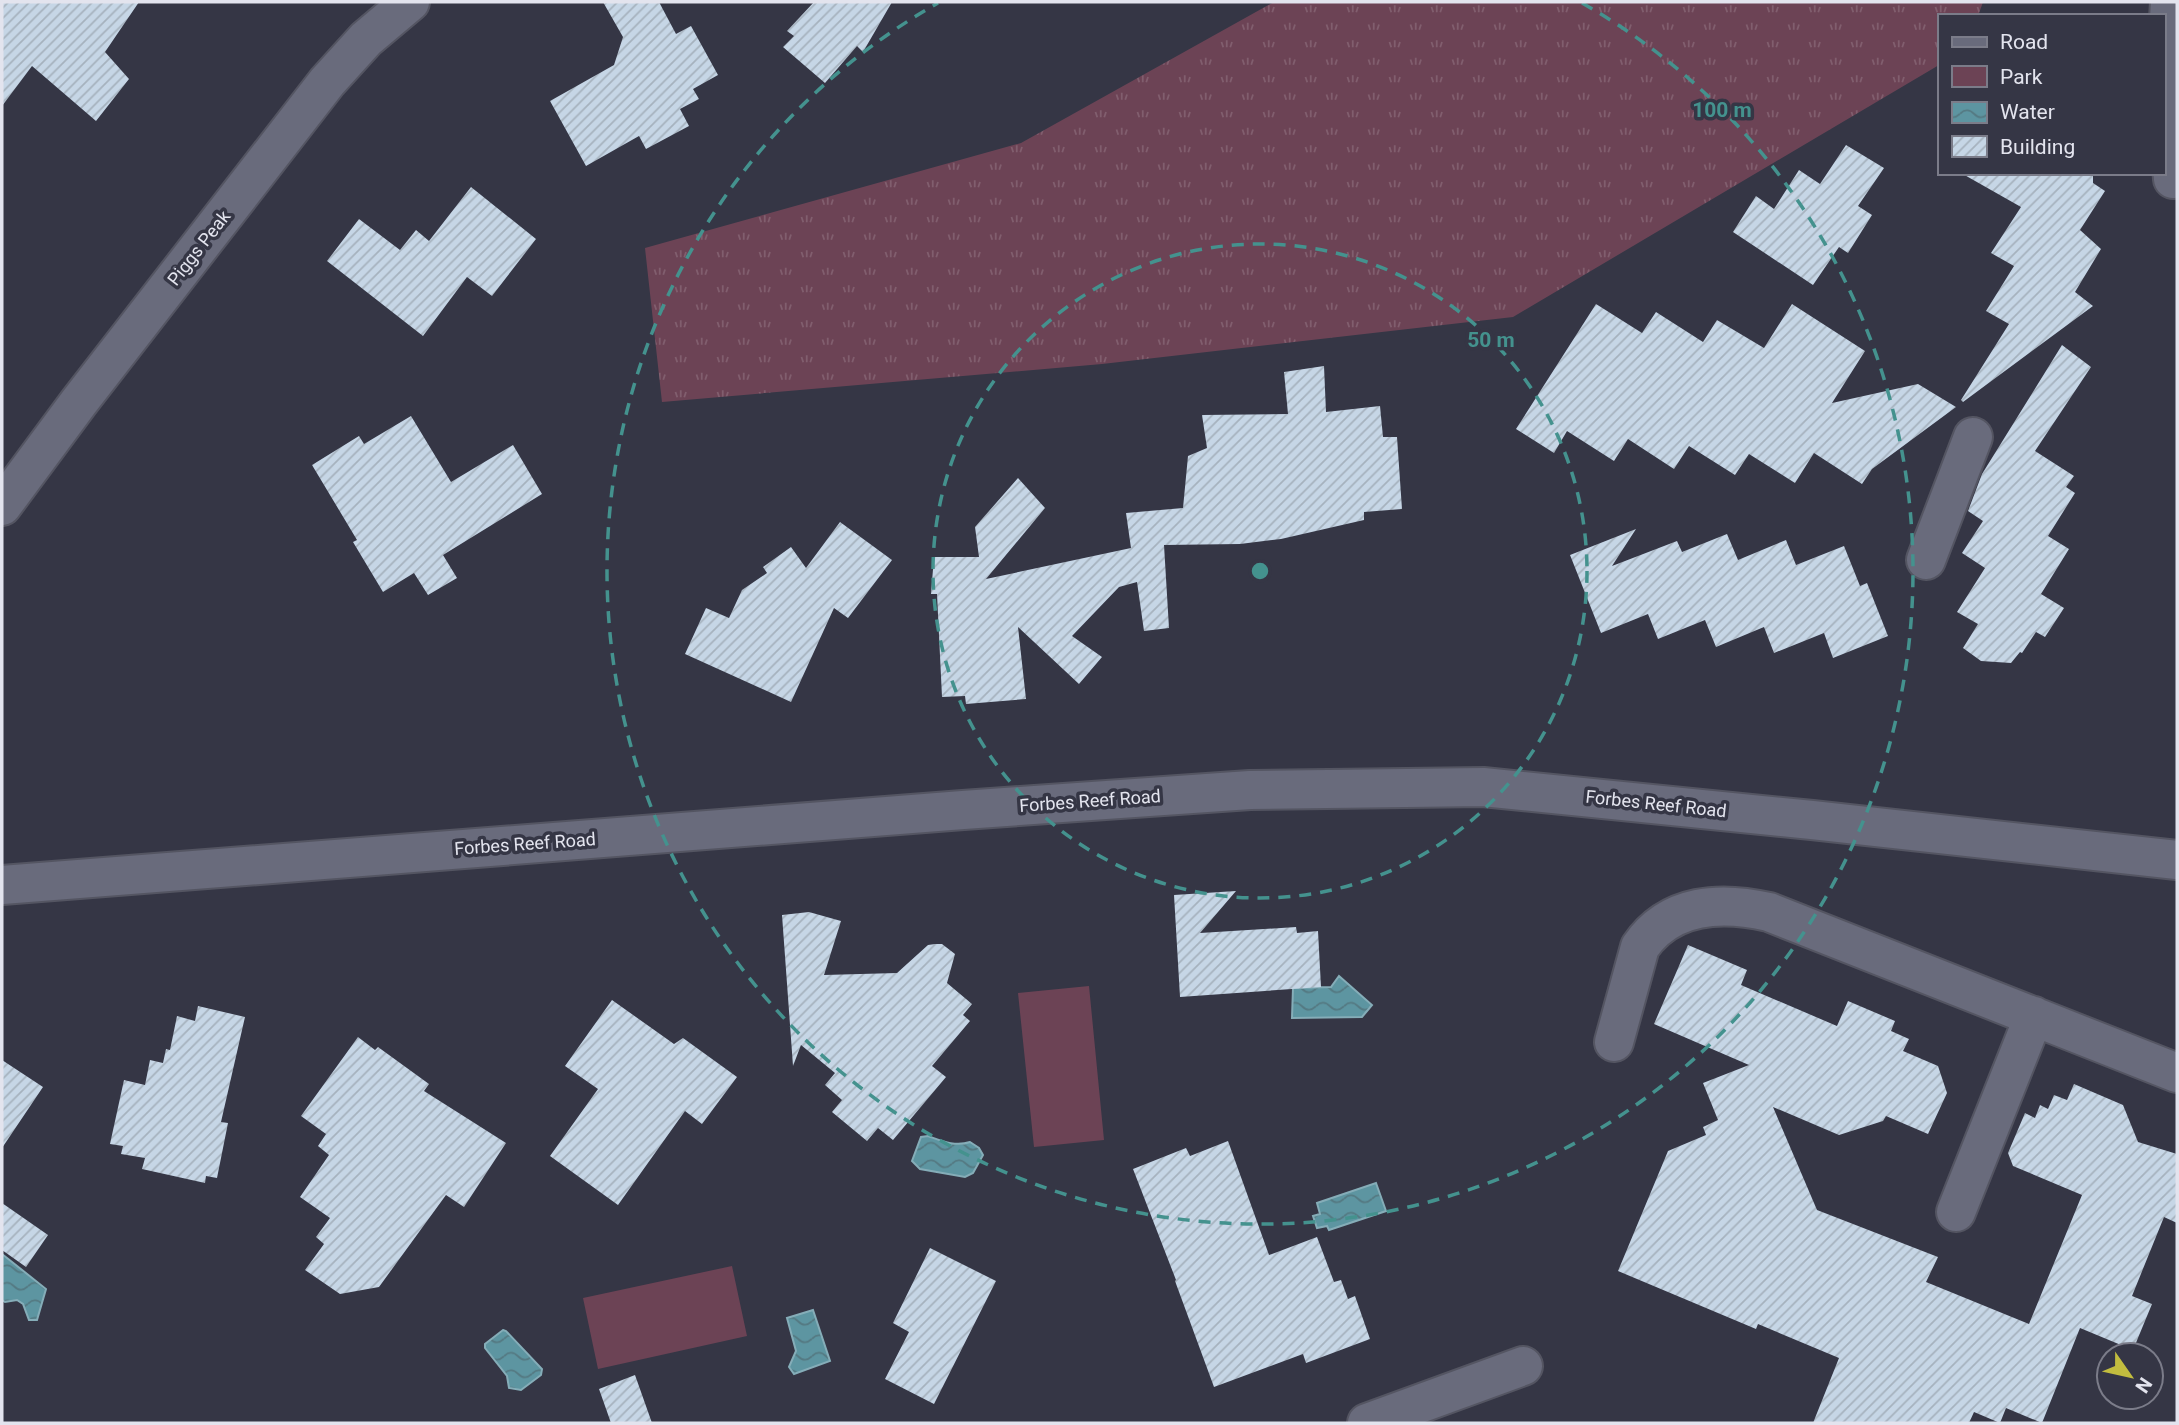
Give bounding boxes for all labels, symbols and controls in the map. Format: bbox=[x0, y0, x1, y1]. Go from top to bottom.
legend bbox=[1938, 14, 2165, 175]
text: Road bbox=[2000, 30, 2048, 54]
text: Park bbox=[2000, 65, 2043, 89]
text: 100 m bbox=[1692, 98, 1752, 122]
text: Water bbox=[2000, 100, 2055, 124]
text: Building bbox=[2000, 135, 2075, 159]
street label: Piggs Peak bbox=[163, 205, 235, 289]
text: 50 m bbox=[1467, 328, 1515, 352]
centre of rings bbox=[1248, 559, 1272, 583]
street label: Forbes Reef Road bbox=[1019, 785, 1161, 816]
street label: Forbes Reef Road bbox=[1584, 786, 1728, 821]
street label: Forbes Reef Road bbox=[454, 828, 596, 859]
north arrow bbox=[2095, 1341, 2165, 1411]
text: N bbox=[2130, 1373, 2157, 1397]

